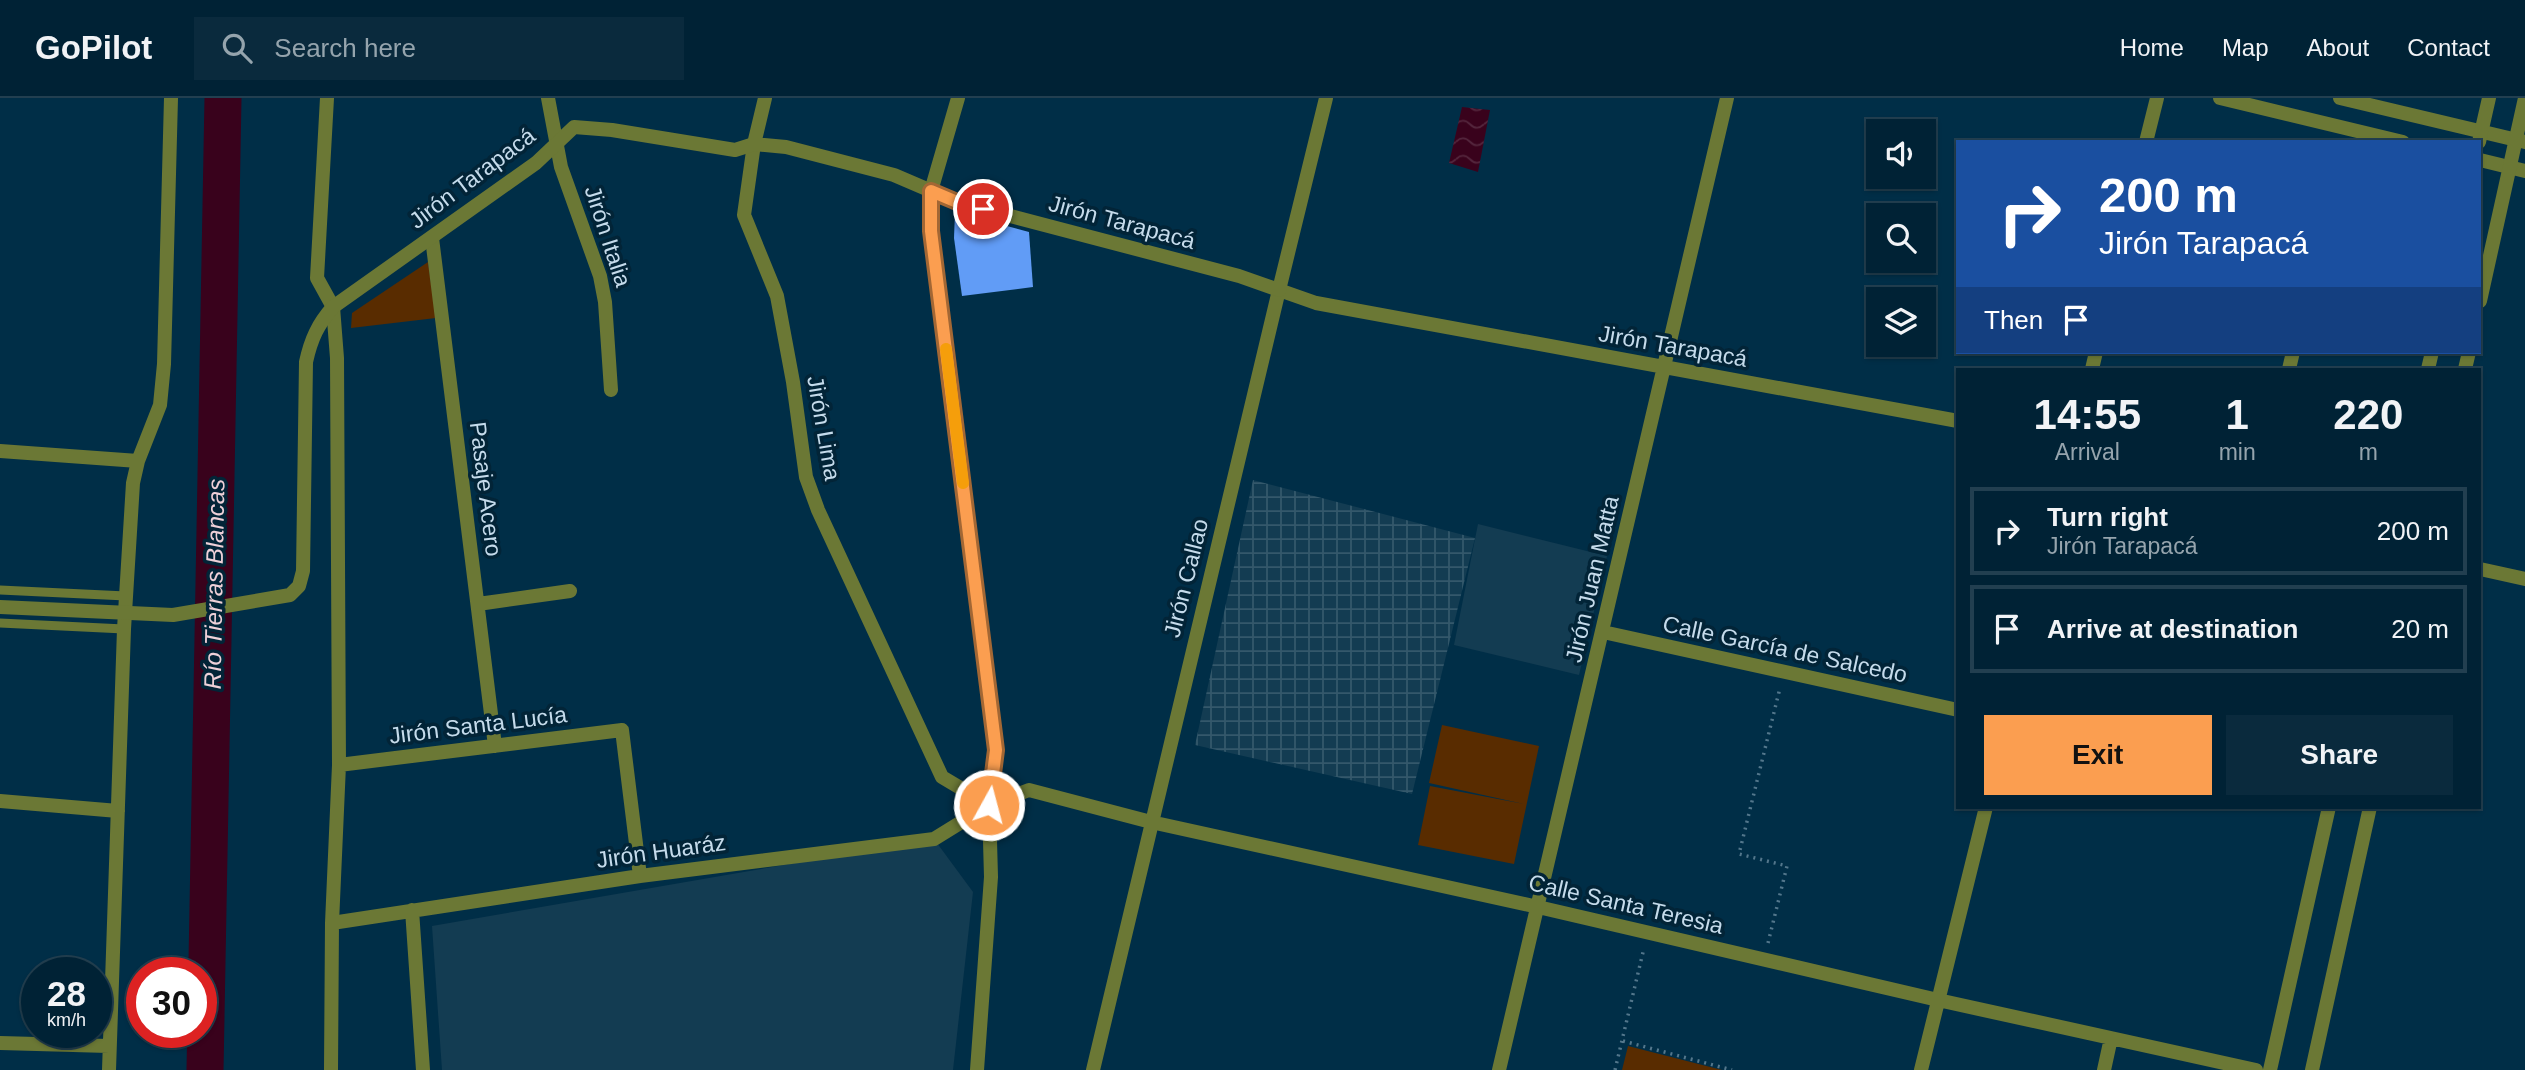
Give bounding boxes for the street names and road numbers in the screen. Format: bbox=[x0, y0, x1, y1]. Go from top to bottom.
street label: Jirón Tarapacá bbox=[404, 122, 540, 234]
street label: Jirón Italia bbox=[579, 182, 637, 290]
street label: Jirón Tarapacá bbox=[1046, 190, 1198, 254]
street label: Jirón Tarapacá bbox=[1597, 320, 1750, 372]
street label: Jirón Lima bbox=[802, 373, 846, 483]
street label: Pasaje Acero bbox=[465, 420, 507, 558]
street label: Jirón Juan Matta bbox=[1560, 493, 1624, 665]
street label: Jirón Callao bbox=[1159, 516, 1213, 640]
street label: Calle García de Salcedo bbox=[1660, 610, 1910, 688]
street label: Jirón Santa Lucía bbox=[388, 701, 569, 749]
street label: Jirón Huaráz bbox=[595, 829, 727, 873]
street label: Calle Santa Teresia bbox=[1526, 869, 1726, 939]

